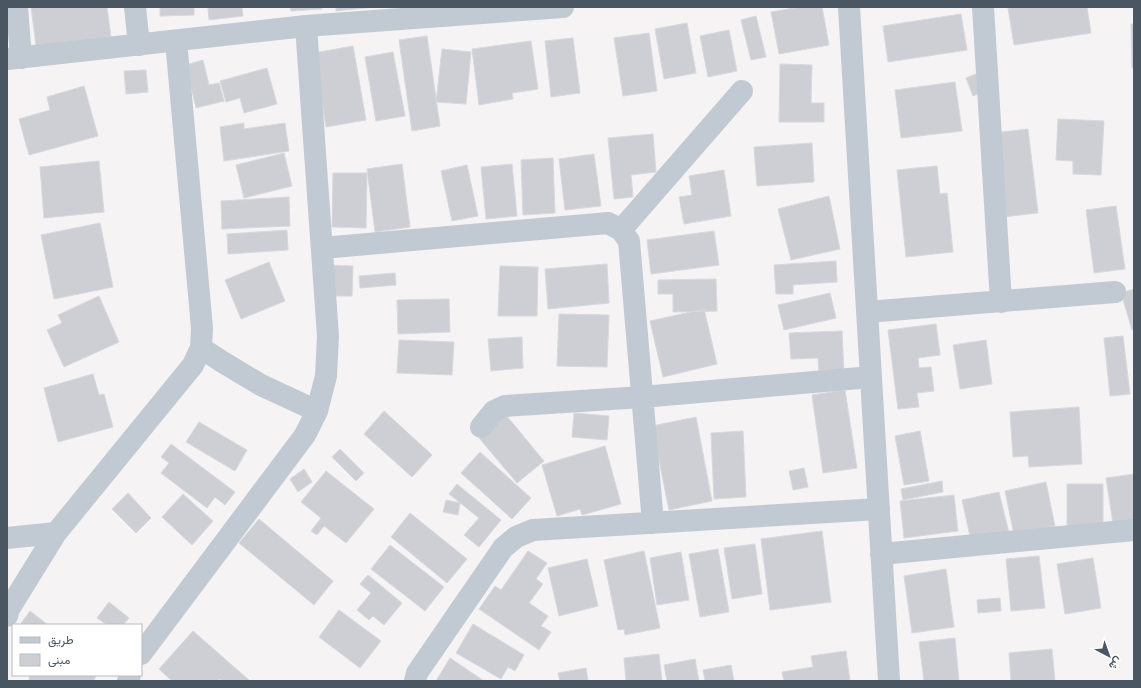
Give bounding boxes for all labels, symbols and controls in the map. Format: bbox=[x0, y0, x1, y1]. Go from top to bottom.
legend bbox=[12, 624, 142, 676]
text: طريق bbox=[48, 631, 74, 648]
north arrow bbox=[1089, 636, 1129, 676]
text: مبنى bbox=[48, 651, 70, 668]
text: ش bbox=[1106, 654, 1126, 674]

